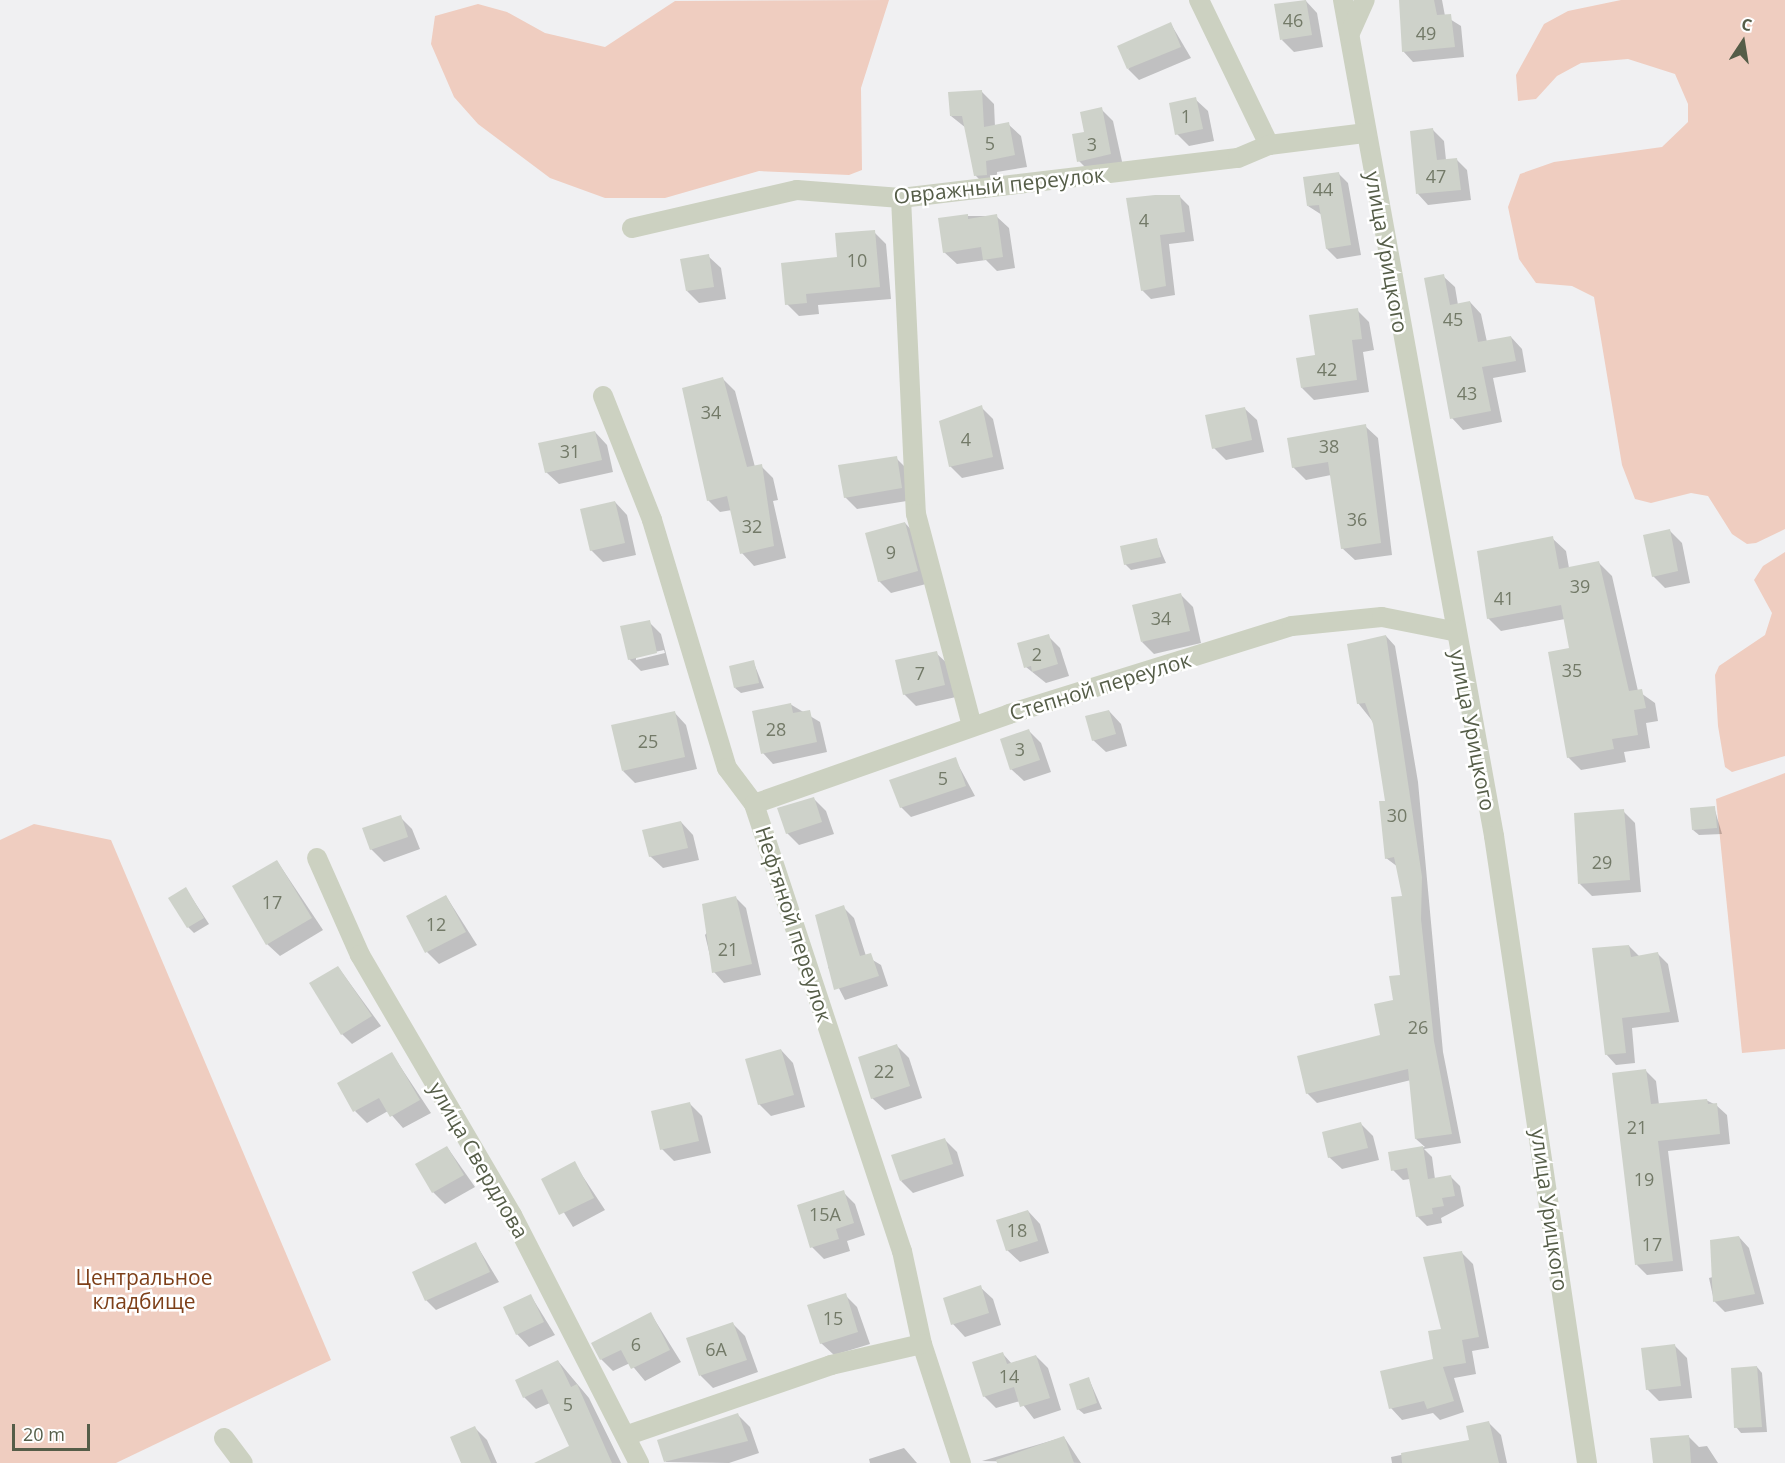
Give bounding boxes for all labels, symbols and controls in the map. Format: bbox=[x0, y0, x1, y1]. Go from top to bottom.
house number: 46 bbox=[1283, 9, 1303, 31]
north arrow bbox=[1713, 12, 1773, 72]
text: С bbox=[1739, 13, 1754, 36]
house number: 49 bbox=[1416, 22, 1436, 44]
house number: 1 bbox=[1181, 105, 1191, 127]
house number: 5 bbox=[985, 132, 995, 154]
house number: 3 bbox=[1087, 133, 1097, 155]
street label: Овражный переулок bbox=[892, 161, 1106, 209]
house number: 47 bbox=[1426, 165, 1446, 187]
street label: улица Урицкого bbox=[1360, 169, 1414, 335]
house number: 44 bbox=[1313, 178, 1333, 200]
house number: 4 bbox=[1139, 209, 1149, 231]
house number: 10 bbox=[847, 249, 867, 271]
house number: 45 bbox=[1443, 308, 1463, 330]
house number: 42 bbox=[1317, 358, 1337, 380]
house number: 43 bbox=[1457, 382, 1477, 404]
house number: 34 bbox=[701, 401, 721, 423]
house number: 4 bbox=[961, 428, 971, 450]
house number: 38 bbox=[1319, 435, 1339, 457]
house number: 31 bbox=[560, 440, 580, 462]
house number: 36 bbox=[1347, 508, 1367, 530]
house number: 32 bbox=[742, 515, 762, 537]
house number: 9 bbox=[886, 541, 896, 563]
house number: 39 bbox=[1570, 575, 1590, 597]
house number: 41 bbox=[1494, 587, 1514, 609]
house number: 34 bbox=[1151, 607, 1171, 629]
house number: 2 bbox=[1032, 643, 1042, 665]
street label: Степной переулок bbox=[1006, 646, 1194, 726]
street label: улица Урицкого bbox=[1445, 647, 1501, 813]
house number: 35 bbox=[1562, 659, 1582, 681]
house number: 7 bbox=[915, 662, 925, 684]
house number: 28 bbox=[766, 718, 786, 740]
house number: 25 bbox=[638, 730, 658, 752]
house number: 3 bbox=[1015, 738, 1025, 760]
house number: 5 bbox=[938, 767, 948, 789]
house number: 30 bbox=[1387, 804, 1407, 826]
street label: Нефтяной переулок bbox=[750, 823, 838, 1025]
house number: 29 bbox=[1592, 851, 1612, 873]
house number: 17 bbox=[262, 891, 282, 913]
house number: 12 bbox=[426, 913, 446, 935]
house number: 21 bbox=[718, 938, 738, 960]
house number: 26 bbox=[1408, 1016, 1428, 1038]
house number: 22 bbox=[874, 1060, 894, 1082]
street label: улица Свердлова bbox=[424, 1077, 534, 1243]
house number: 21 bbox=[1627, 1116, 1647, 1138]
street label: улица Урицкого bbox=[1526, 1127, 1574, 1293]
house number: 19 bbox=[1634, 1168, 1654, 1190]
house number: 15А bbox=[809, 1203, 841, 1225]
house number: 18 bbox=[1007, 1219, 1027, 1241]
house number: 17 bbox=[1642, 1233, 1662, 1255]
park label: Центральное кладбище bbox=[75, 1264, 213, 1314]
house number: 15 bbox=[823, 1307, 843, 1329]
house number: 6 bbox=[631, 1333, 641, 1355]
house number: 6А bbox=[705, 1338, 727, 1360]
house number: 14 bbox=[999, 1365, 1019, 1387]
house number: 5 bbox=[563, 1393, 573, 1415]
scale bar bbox=[15, 1412, 93, 1450]
text: 20 m bbox=[23, 1422, 65, 1446]

